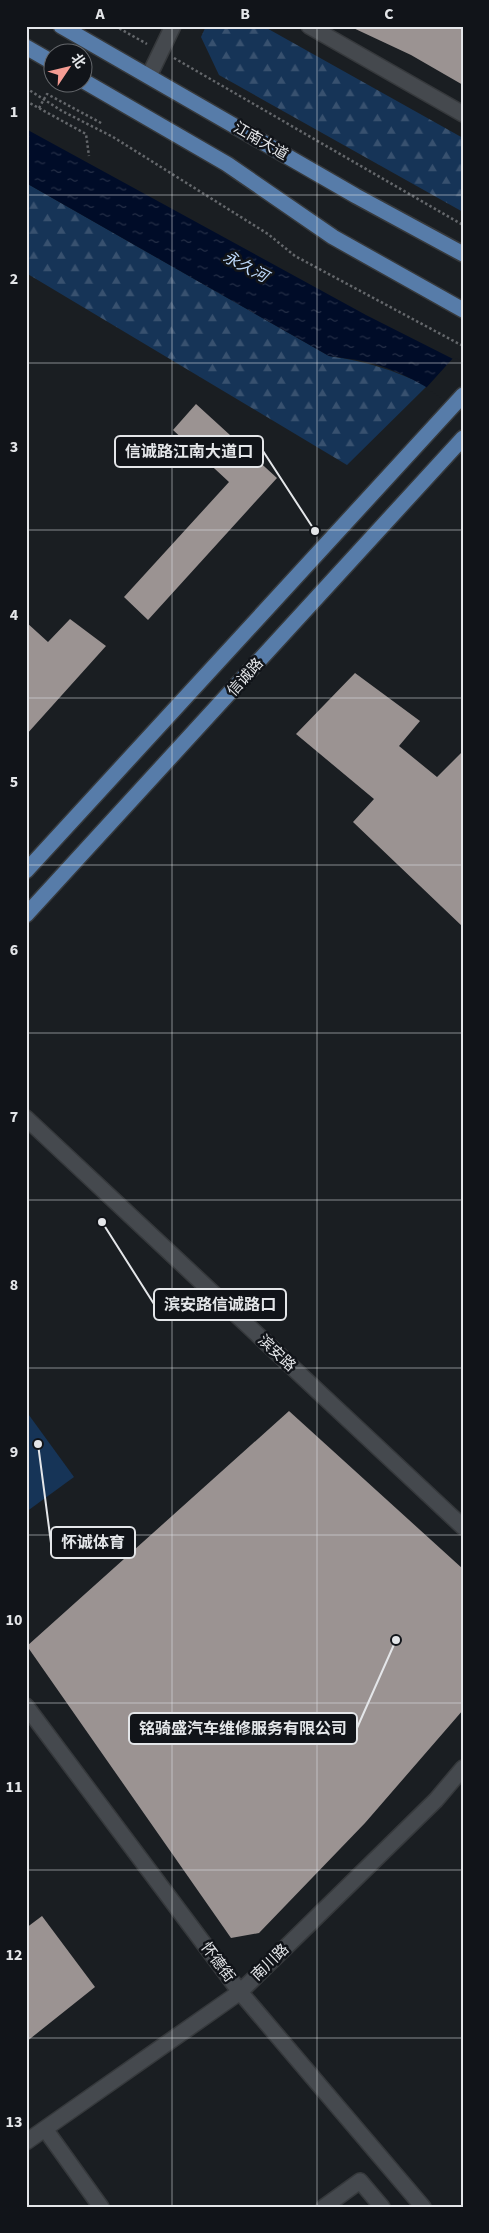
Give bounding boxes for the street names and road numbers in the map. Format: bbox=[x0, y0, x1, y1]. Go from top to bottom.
street label: 江南大道 bbox=[230, 117, 292, 166]
street label: 信诚路 bbox=[223, 654, 268, 701]
street label: 滨安路 bbox=[253, 1330, 300, 1376]
street label: 怀德街 bbox=[196, 1938, 240, 1987]
street label: 南川路 bbox=[247, 1939, 294, 1986]

